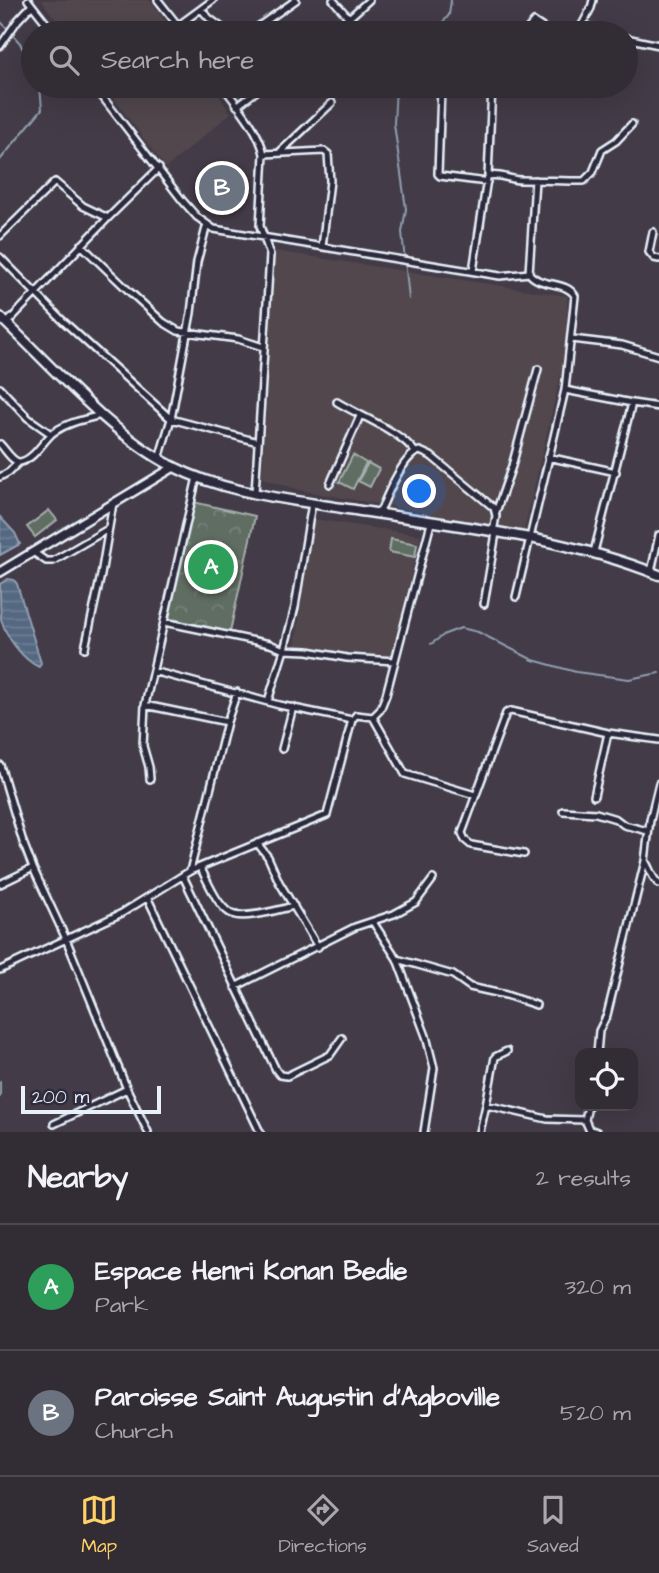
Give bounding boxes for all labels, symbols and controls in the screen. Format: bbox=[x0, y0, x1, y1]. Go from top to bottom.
search box bbox=[21, 21, 638, 98]
icon: search bbox=[45, 41, 83, 79]
text: Search here bbox=[101, 42, 254, 78]
pin: B bbox=[199, 162, 245, 214]
your location bbox=[402, 474, 436, 508]
pin: A bbox=[188, 541, 234, 593]
map controls bbox=[575, 1048, 638, 1111]
button: locate bbox=[575, 1048, 638, 1111]
scale bar bbox=[21, 1083, 161, 1115]
text: 200 m bbox=[32, 1084, 89, 1111]
text: Nearby bbox=[28, 1157, 128, 1199]
text: 2 results bbox=[536, 1162, 631, 1194]
text: Espace Henri Konan Bedie bbox=[95, 1253, 407, 1289]
text: A bbox=[44, 1271, 58, 1303]
text: 320 m bbox=[565, 1271, 631, 1303]
text: Park bbox=[95, 1289, 148, 1321]
text: Paroisse Saint Augustin d'Agboville bbox=[95, 1379, 500, 1415]
text: B bbox=[43, 1397, 59, 1429]
text: 520 m bbox=[560, 1397, 631, 1429]
text: Church bbox=[95, 1415, 173, 1447]
tab: Map bbox=[80, 1491, 118, 1560]
tab: Directions bbox=[278, 1491, 367, 1560]
tab: Saved bbox=[527, 1491, 579, 1560]

